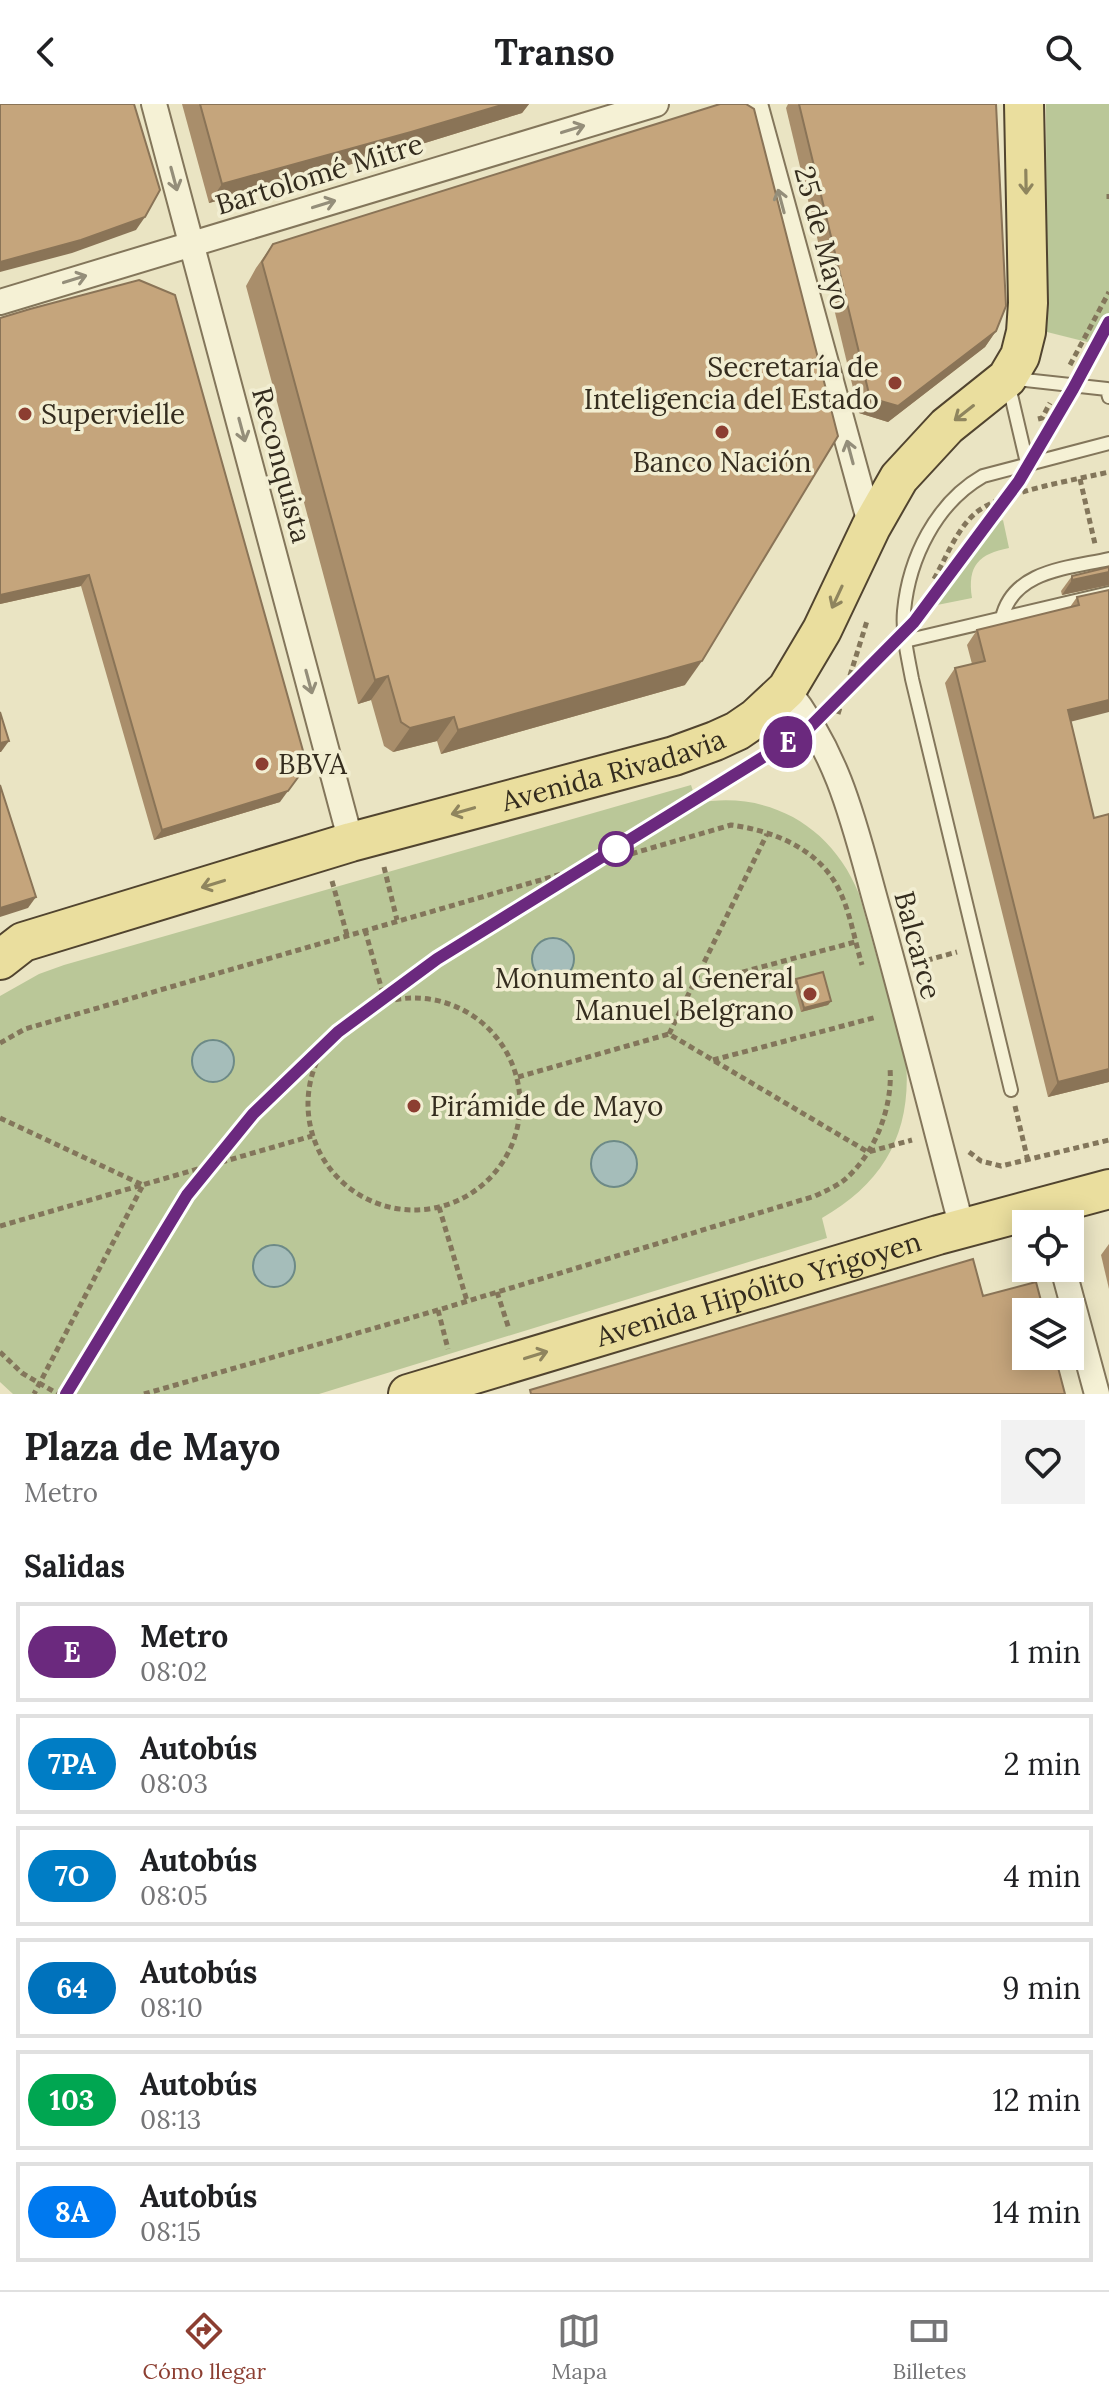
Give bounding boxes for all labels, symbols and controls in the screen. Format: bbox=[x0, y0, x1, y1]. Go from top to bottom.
text: Transo bbox=[494, 29, 615, 75]
icon: back bbox=[24, 30, 68, 74]
icon: search bbox=[1041, 30, 1085, 74]
one-way arrow bbox=[559, 121, 585, 136]
street label: Bartolomé Mitre bbox=[211, 125, 427, 223]
street label: 25 de Mayo bbox=[786, 162, 860, 314]
one-way arrow bbox=[168, 166, 183, 192]
one-way arrow bbox=[1018, 168, 1033, 195]
one-way arrow bbox=[773, 189, 788, 215]
one-way arrow bbox=[311, 196, 336, 211]
one-way arrow bbox=[61, 271, 87, 286]
place label: Secretaría de Inteligencia del Estado bbox=[584, 349, 879, 417]
marker: Secretaría de Inteligencia del Estado bbox=[886, 374, 904, 392]
street label: Reconquista bbox=[244, 383, 320, 547]
place label: Supervielle bbox=[41, 396, 185, 432]
one-way arrow bbox=[954, 404, 975, 421]
marker: Supervielle bbox=[16, 405, 34, 423]
one-way arrow bbox=[235, 417, 250, 443]
marker: Banco Nación bbox=[713, 423, 731, 441]
one-way arrow bbox=[842, 439, 857, 465]
place label: Banco Nación bbox=[632, 444, 812, 480]
one-way arrow bbox=[829, 585, 844, 609]
one-way arrow bbox=[302, 668, 317, 694]
line badge: E bbox=[762, 716, 814, 768]
street label: Avenida Rivadavia bbox=[497, 721, 731, 819]
text: E bbox=[779, 724, 797, 760]
place label: BBVA bbox=[278, 746, 347, 782]
marker: BBVA bbox=[253, 755, 271, 773]
one-way arrow bbox=[450, 804, 476, 819]
unlabelled marker bbox=[599, 832, 633, 866]
one-way arrow bbox=[201, 877, 227, 892]
street label: Balcarce bbox=[886, 887, 950, 1003]
place label: Monumento al General Manuel Belgrano bbox=[495, 960, 794, 1028]
marker: Monumento al General Manuel Belgrano bbox=[801, 985, 819, 1003]
place label: Pirámide de Mayo bbox=[430, 1088, 663, 1124]
marker: Pirámide de Mayo bbox=[405, 1097, 423, 1115]
map controls bbox=[1012, 1210, 1084, 1370]
button: locate bbox=[1012, 1210, 1084, 1282]
street label: Avenida Hipólito Yrigoyen bbox=[591, 1223, 925, 1355]
button: layers bbox=[1012, 1298, 1084, 1370]
one-way arrow bbox=[523, 1347, 549, 1362]
button: heart bbox=[1001, 1420, 1085, 1504]
text: Plaza de Mayo bbox=[24, 1422, 281, 1470]
text: Metro bbox=[24, 1476, 98, 1509]
text: Salidas bbox=[24, 1547, 125, 1585]
text: Metro bbox=[140, 1617, 228, 1655]
text: 1 min bbox=[1009, 1633, 1081, 1671]
text: E bbox=[63, 1634, 81, 1670]
text: 08:02 bbox=[140, 1655, 207, 1688]
text: Autobús bbox=[140, 1729, 257, 1767]
text: 2 min bbox=[1004, 1745, 1081, 1783]
text: 7PA bbox=[48, 1746, 96, 1782]
text: 08:03 bbox=[140, 1767, 208, 1800]
text: Autobús bbox=[140, 1841, 257, 1879]
text: 4 min bbox=[1003, 1857, 1081, 1895]
text: 7O bbox=[55, 1858, 89, 1894]
text: 08:05 bbox=[140, 1879, 208, 1912]
text: Autobús bbox=[140, 1953, 257, 1991]
text: 9 min bbox=[1002, 1969, 1081, 2007]
text: 64 bbox=[56, 1970, 88, 2006]
text: 08:10 bbox=[140, 1991, 203, 2024]
text: Autobús bbox=[140, 2065, 257, 2103]
text: 12 min bbox=[993, 2081, 1081, 2119]
text: 103 bbox=[50, 2082, 94, 2118]
text: 08:13 bbox=[140, 2103, 201, 2136]
text: Autobús bbox=[140, 2177, 257, 2215]
text: 14 min bbox=[992, 2193, 1081, 2231]
text: 8A bbox=[55, 2194, 89, 2230]
text: 08:15 bbox=[140, 2215, 201, 2248]
tab: Cómo llegar bbox=[143, 2309, 266, 2385]
tab: Mapa bbox=[551, 2309, 607, 2385]
tab: Billetes bbox=[892, 2309, 966, 2385]

